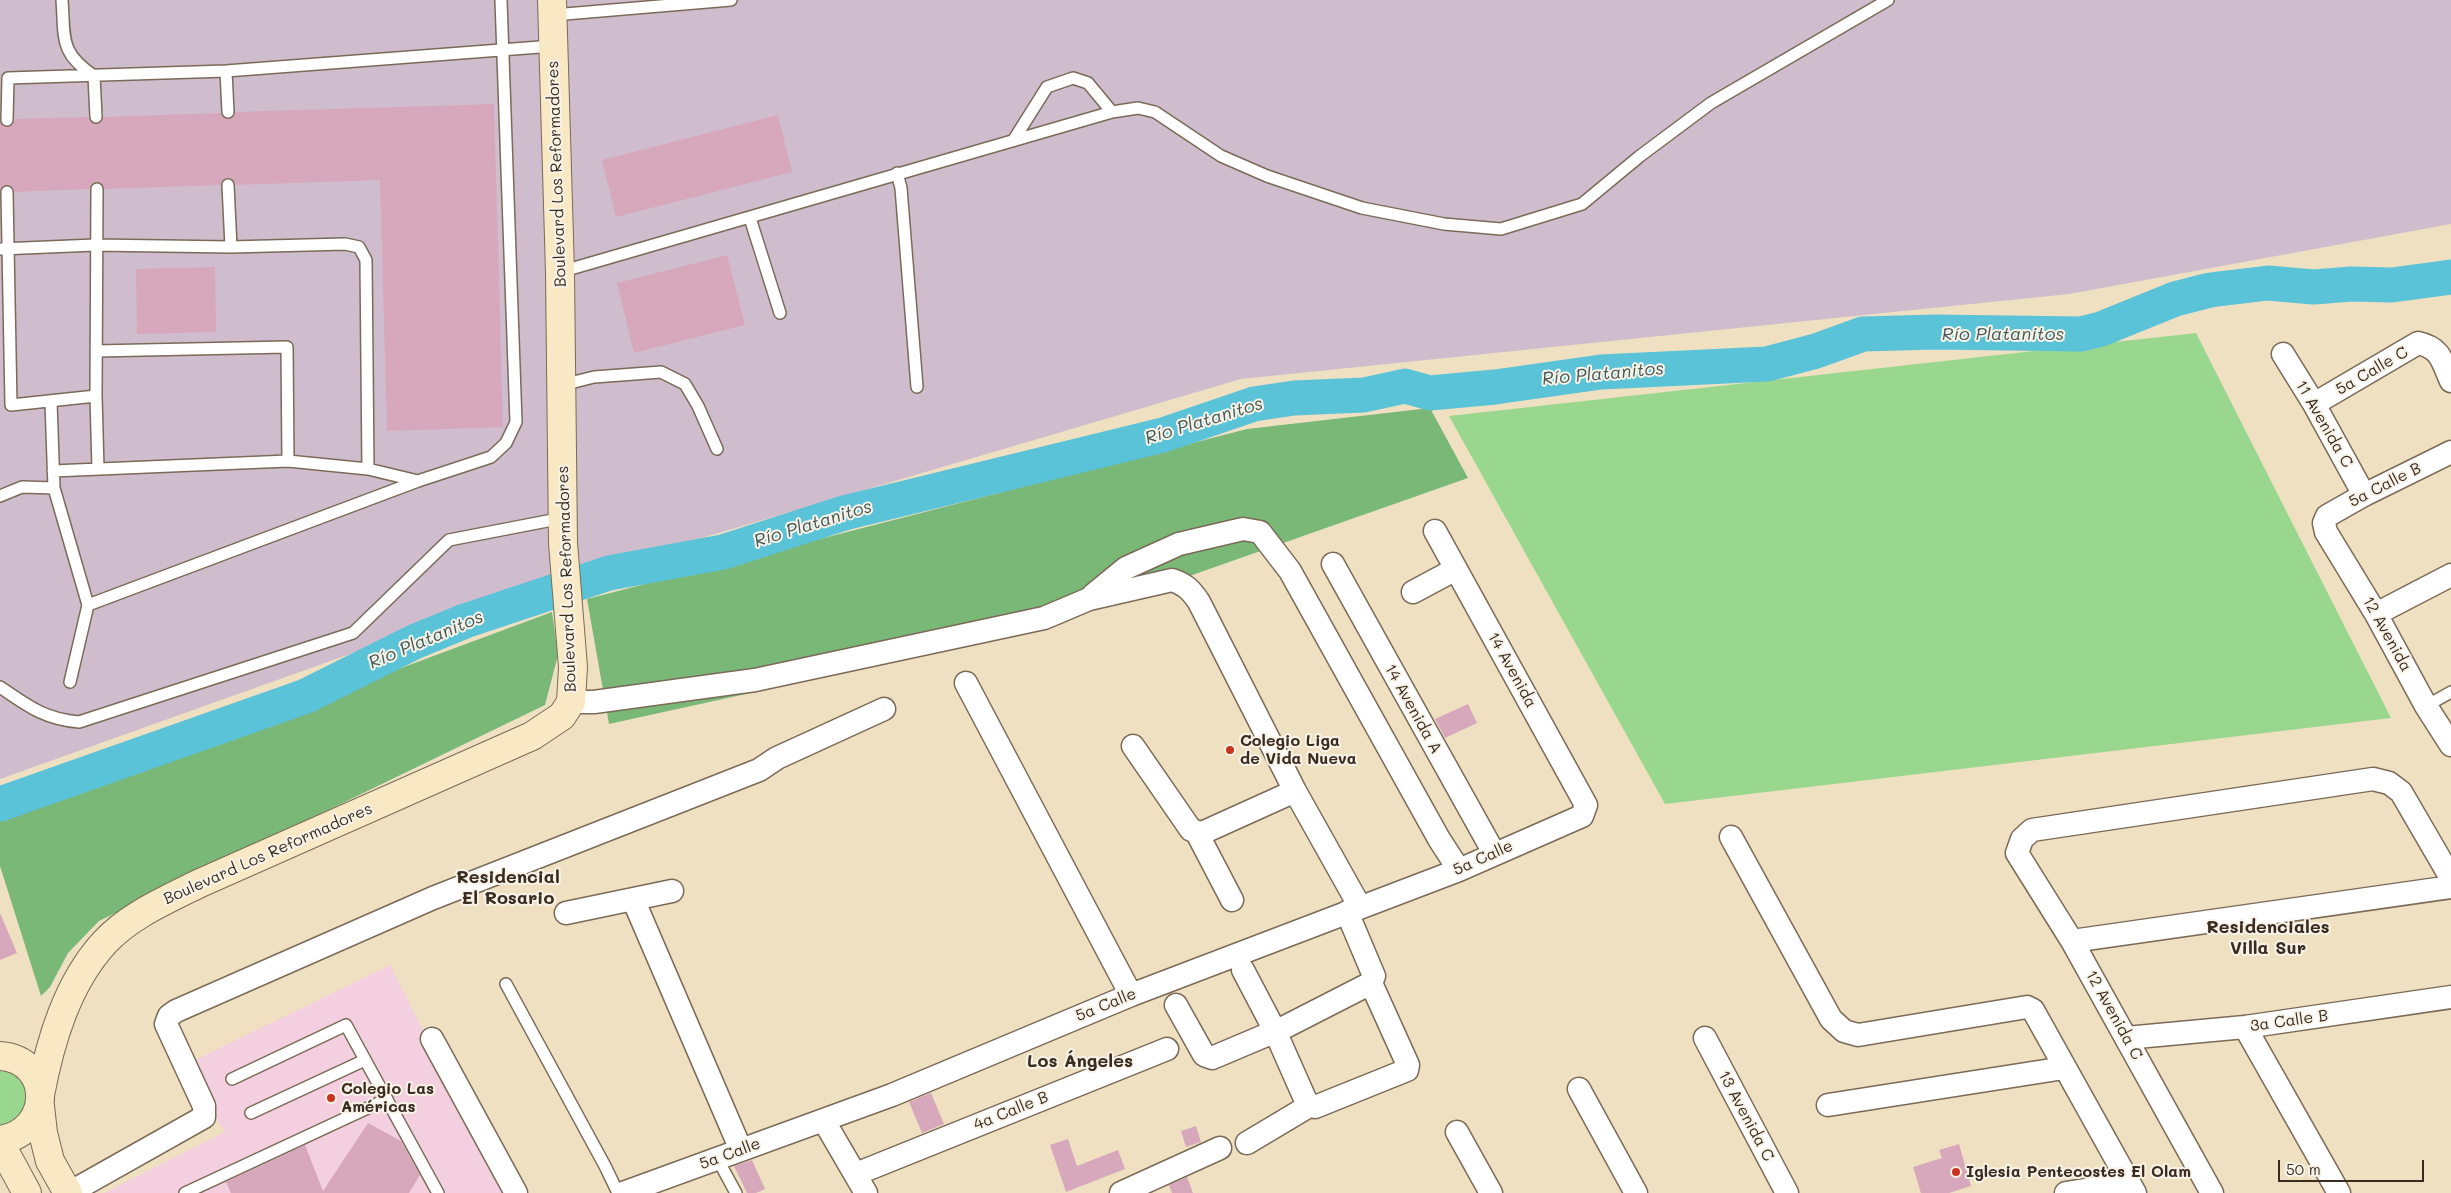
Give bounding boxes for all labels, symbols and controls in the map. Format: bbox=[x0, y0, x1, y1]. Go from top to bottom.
street label: Boulevard Los Reformadores bbox=[543, 60, 571, 288]
water label: Río Platanitos bbox=[1942, 323, 2064, 345]
street label: 5a Calle C bbox=[2332, 343, 2412, 399]
water label: Río Platanitos bbox=[1541, 358, 1665, 390]
street label: 11 Avenida C bbox=[2291, 377, 2357, 471]
water label: Río Platanitos bbox=[1142, 393, 1266, 449]
street label: 5a Calle B bbox=[2346, 459, 2424, 511]
street label: Boulevard Los Reformadores bbox=[553, 465, 581, 693]
water label: Río Platanitos bbox=[751, 496, 875, 552]
street label: 12 Avenida bbox=[2359, 593, 2415, 675]
water label: Río Platanitos bbox=[365, 606, 487, 674]
street label: 14 Avenida bbox=[1483, 629, 1541, 711]
street label: 14 Avenida A bbox=[1380, 661, 1446, 757]
place label: Colegio Liga de Vida Nueva bbox=[1240, 731, 1356, 769]
marker: Colegio Liga de Vida Nueva bbox=[1224, 744, 1236, 756]
street label: Boulevard Los Reformadores bbox=[161, 799, 375, 909]
street label: 5a Calle bbox=[1450, 836, 1516, 880]
district label: Residencial El Rosario bbox=[456, 866, 560, 909]
district label: Residenciales Villa Sur bbox=[2206, 916, 2330, 959]
street label: 12 Avenida C bbox=[2081, 967, 2147, 1063]
street label: 5a Calle bbox=[1073, 984, 1139, 1026]
street label: 3a Calle B bbox=[2249, 1006, 2329, 1036]
district label: Los Ángeles bbox=[1027, 1050, 1133, 1072]
street label: 13 Avenida C bbox=[1714, 1067, 1778, 1165]
place label: Colegio Las Américas bbox=[341, 1079, 434, 1117]
street label: 4a Calle B bbox=[971, 1087, 1051, 1135]
marker: Colegio Las Américas bbox=[325, 1092, 337, 1104]
street label: 5a Calle bbox=[697, 1134, 763, 1174]
scale bar bbox=[2281, 1150, 2427, 1182]
text: 50 m bbox=[2286, 1159, 2321, 1179]
place label: Iglesia Pentecostes El Olam bbox=[1966, 1162, 2191, 1182]
marker: Iglesia Pentecostes El Olam bbox=[1950, 1166, 1962, 1178]

